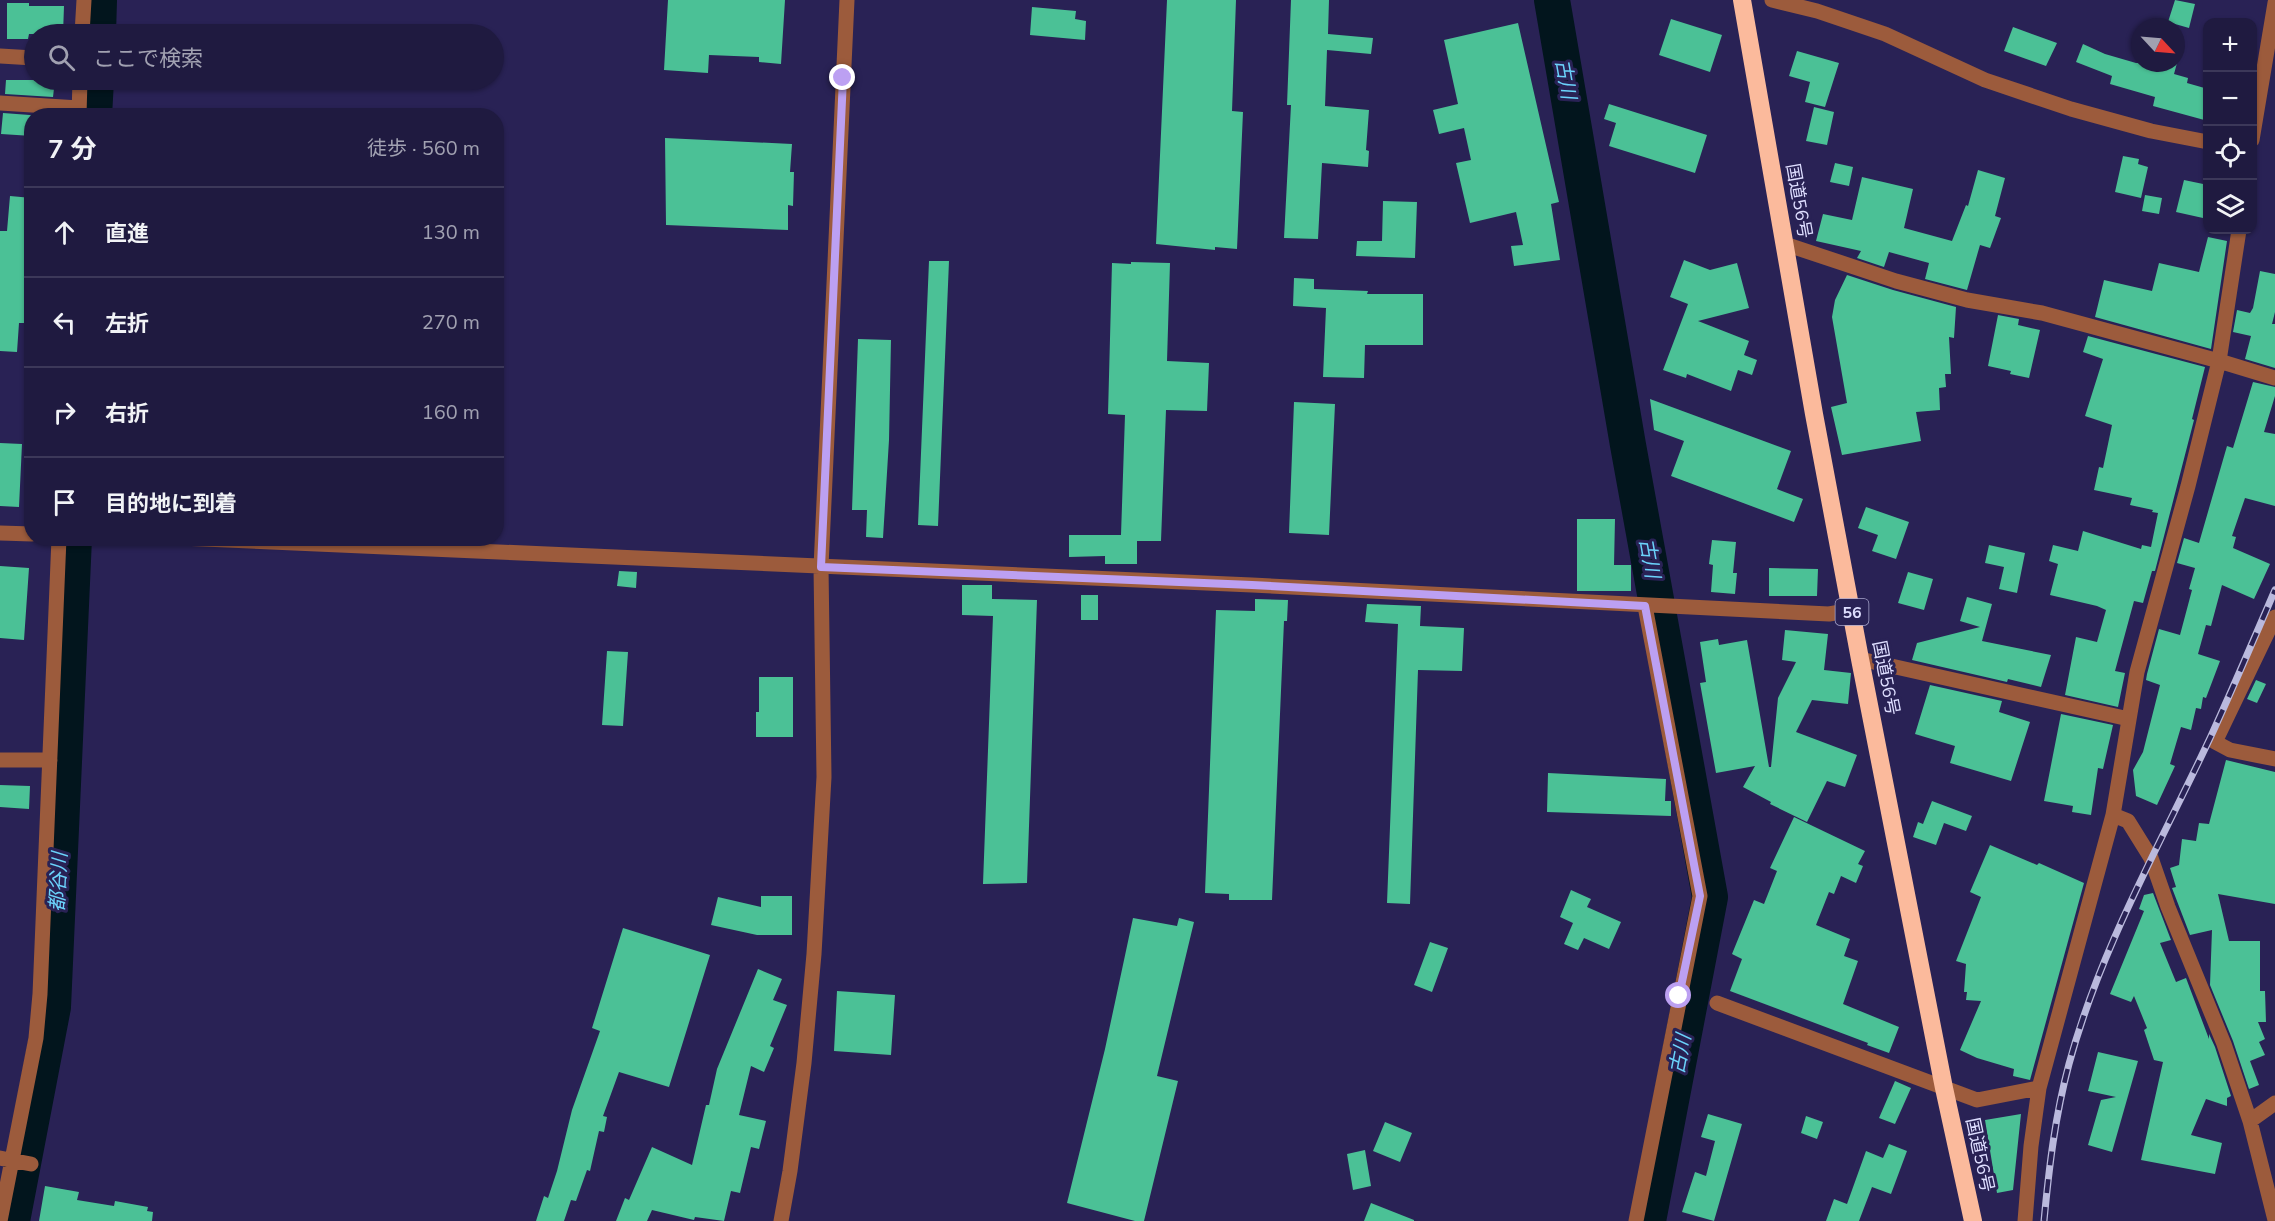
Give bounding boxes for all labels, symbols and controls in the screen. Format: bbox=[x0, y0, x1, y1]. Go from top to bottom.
north arrow bbox=[2131, 18, 2185, 72]
map controls bbox=[2203, 18, 2257, 234]
button: + bbox=[2203, 18, 2257, 72]
search box bbox=[24, 24, 504, 90]
icon: search bbox=[45, 41, 78, 74]
text: ここで検索 bbox=[93, 44, 203, 74]
water label: 古川 bbox=[1549, 57, 1583, 103]
route end bbox=[829, 64, 855, 90]
button: − bbox=[2203, 72, 2257, 126]
button: locate bbox=[2203, 126, 2257, 180]
text: 7 分 bbox=[48, 132, 97, 167]
text: 徒歩 · 560 m bbox=[367, 135, 480, 162]
street label: 国道56号 bbox=[1781, 162, 1817, 240]
button: layers bbox=[2203, 180, 2257, 234]
icon: ahead bbox=[48, 216, 81, 249]
text: 直進 bbox=[105, 219, 149, 249]
text: 130 m bbox=[422, 219, 480, 246]
icon: left bbox=[48, 306, 81, 339]
text: 左折 bbox=[105, 309, 149, 339]
text: 270 m bbox=[422, 309, 480, 336]
icon: right bbox=[48, 396, 81, 429]
text: 右折 bbox=[105, 399, 149, 429]
text: 160 m bbox=[422, 399, 480, 426]
icon: arrive bbox=[48, 486, 81, 519]
text: 目的地に到着 bbox=[105, 489, 237, 519]
water label: 古川 bbox=[1633, 536, 1667, 582]
road number: 56 bbox=[1836, 599, 1868, 625]
street label: 国道56号 bbox=[1867, 639, 1905, 717]
water label: 都谷川 bbox=[43, 849, 74, 913]
route start bbox=[1665, 982, 1691, 1008]
water label: 古川 bbox=[1663, 1030, 1698, 1076]
street label: 国道56号 bbox=[1960, 1116, 2000, 1194]

